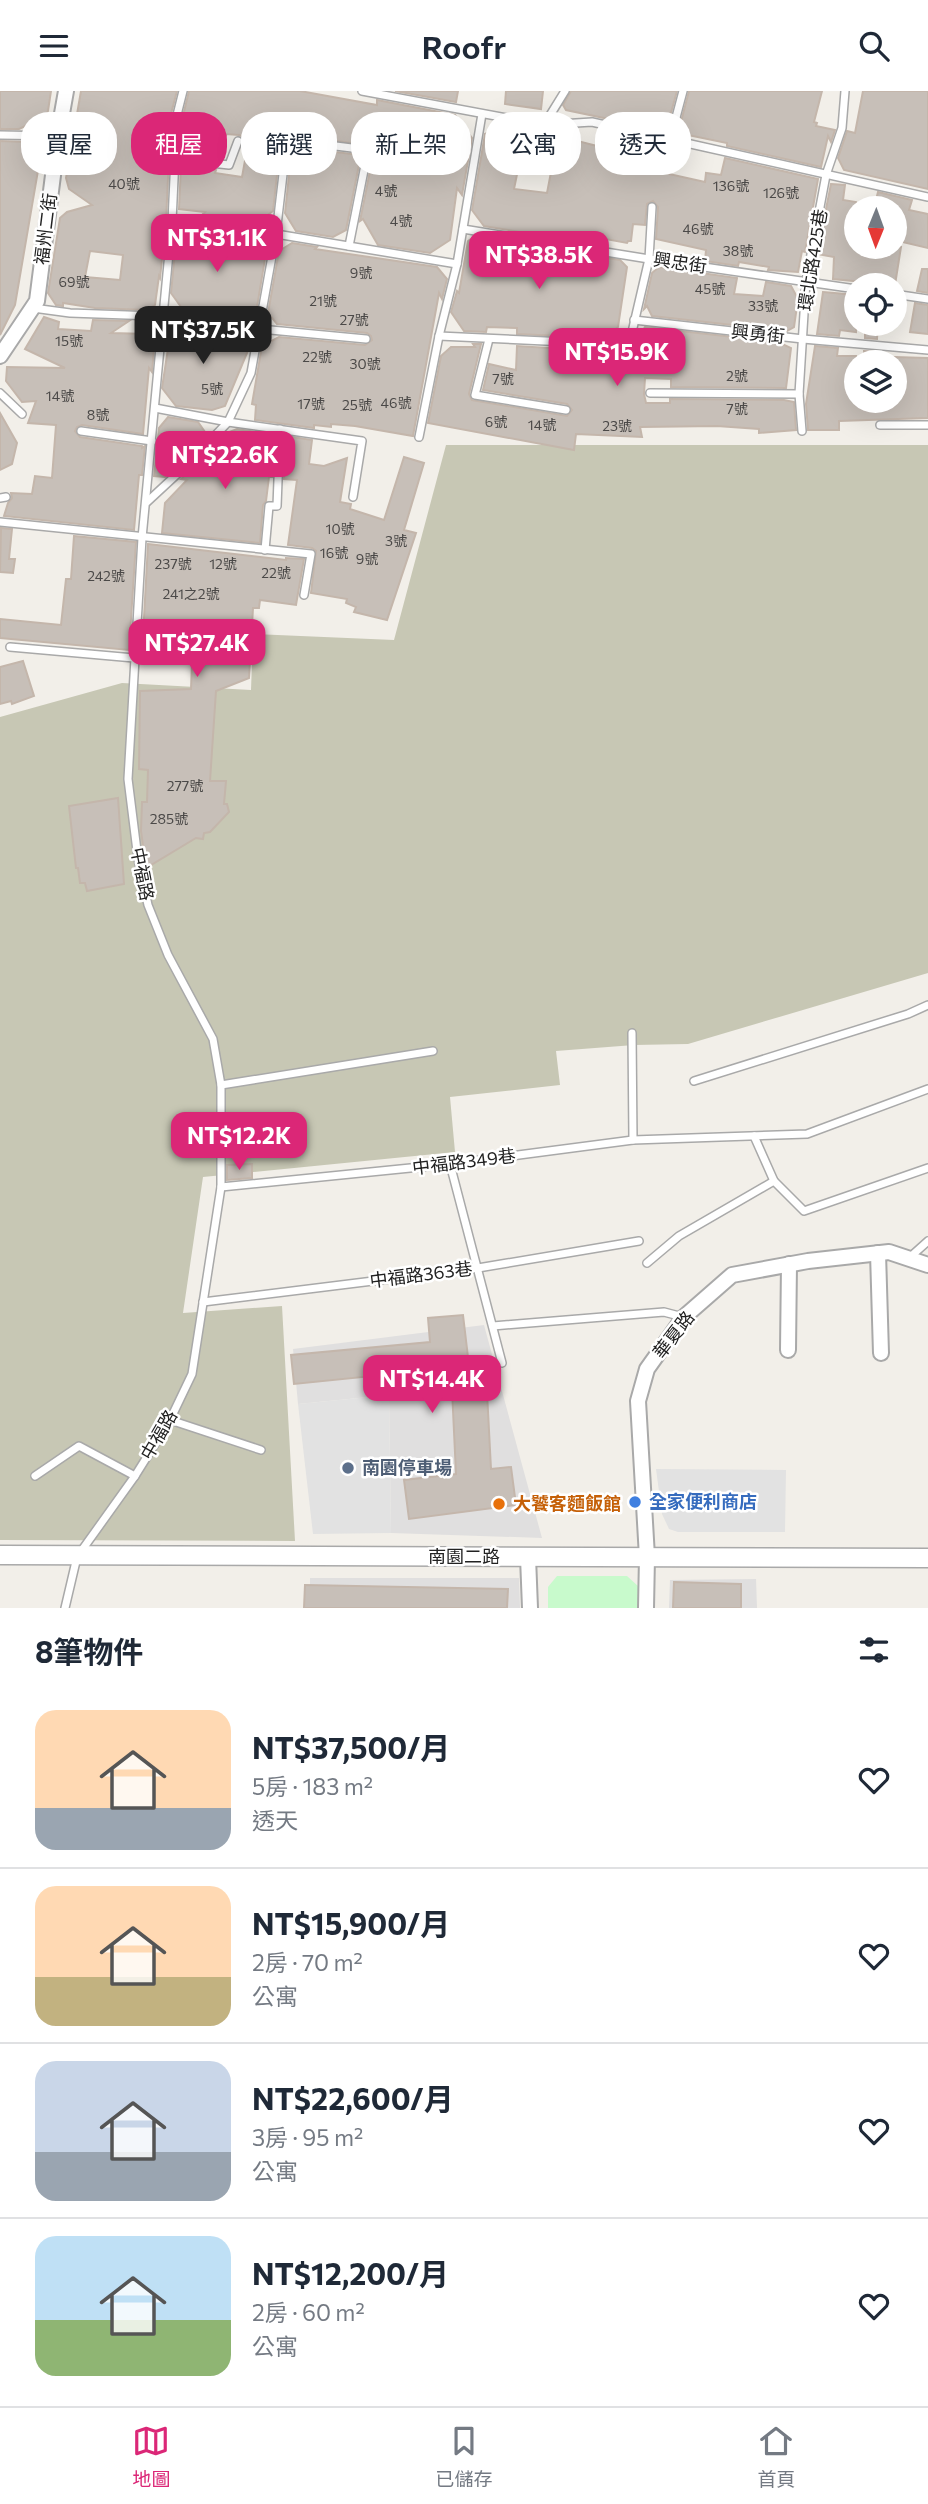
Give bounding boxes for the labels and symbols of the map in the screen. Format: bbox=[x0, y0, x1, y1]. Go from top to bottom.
house number: 40號 bbox=[108, 175, 140, 192]
house number: 136號 bbox=[713, 177, 749, 194]
house number: 4號 bbox=[375, 182, 397, 199]
house number: 126號 bbox=[763, 184, 799, 201]
street label: 福州二街 bbox=[30, 192, 60, 266]
north arrow bbox=[844, 196, 906, 259]
street label: 環北路425巷 bbox=[793, 207, 831, 312]
house number: 4號 bbox=[390, 212, 412, 229]
pin: NT$31.1K bbox=[145, 215, 289, 274]
house number: 46號 bbox=[683, 220, 713, 237]
pin: NT$38.5K bbox=[467, 231, 611, 291]
house number: 38號 bbox=[723, 242, 753, 259]
street label: 興忠街 bbox=[652, 247, 708, 277]
house number: 9號 bbox=[350, 264, 372, 281]
house number: 69號 bbox=[59, 273, 89, 290]
house number: 45號 bbox=[695, 280, 725, 297]
house number: 21號 bbox=[309, 292, 337, 309]
house number: 33號 bbox=[748, 297, 778, 314]
pin: NT$37.5K bbox=[131, 307, 275, 366]
house number: 27號 bbox=[339, 311, 369, 328]
street label: 興勇街 bbox=[730, 319, 786, 347]
pin: NT$15.9K bbox=[545, 329, 689, 388]
house number: 15號 bbox=[55, 332, 83, 349]
house number: 22號 bbox=[302, 348, 332, 365]
house number: 30號 bbox=[349, 355, 381, 372]
house number: 2號 bbox=[726, 367, 748, 384]
house number: 7號 bbox=[492, 370, 514, 387]
house number: 5號 bbox=[201, 380, 223, 397]
house number: 14號 bbox=[46, 387, 74, 404]
house number: 46號 bbox=[381, 394, 411, 411]
house number: 17號 bbox=[297, 395, 325, 412]
house number: 25號 bbox=[342, 396, 372, 413]
house number: 7號 bbox=[726, 400, 748, 417]
house number: 8號 bbox=[87, 406, 109, 423]
house number: 6號 bbox=[485, 413, 507, 430]
house number: 14號 bbox=[528, 416, 556, 433]
house number: 23號 bbox=[602, 417, 632, 434]
pin: NT$22.6K bbox=[153, 431, 297, 491]
house number: 10號 bbox=[325, 520, 355, 537]
house number: 3號 bbox=[385, 532, 407, 549]
house number: 16號 bbox=[320, 544, 348, 561]
house number: 9號 bbox=[356, 550, 378, 567]
house number: 237號 bbox=[154, 555, 192, 572]
house number: 12號 bbox=[209, 555, 237, 572]
house number: 22號 bbox=[261, 564, 291, 581]
house number: 242號 bbox=[87, 567, 125, 584]
house number: 241之2號 bbox=[162, 585, 220, 602]
pin: NT$27.4K bbox=[125, 619, 269, 679]
house number: 277號 bbox=[167, 777, 203, 794]
house number: 285號 bbox=[150, 810, 188, 827]
street label: 中福路 bbox=[127, 845, 159, 902]
pin: NT$12.2K bbox=[167, 1112, 311, 1172]
street label: 中福路349巷 bbox=[411, 1144, 517, 1178]
street label: 中福路363巷 bbox=[368, 1257, 474, 1291]
street label: 華夏路 bbox=[648, 1306, 699, 1362]
pin: NT$14.4K bbox=[360, 1355, 504, 1415]
street label: 中福路 bbox=[135, 1406, 181, 1463]
place label: 南園停車場 bbox=[362, 1456, 452, 1478]
marker: 南園停車場 bbox=[340, 1460, 356, 1476]
place label: 全家便利商店 bbox=[649, 1490, 757, 1512]
place label: 大饕客麵飯館 bbox=[513, 1492, 621, 1514]
marker: 全家便利商店 bbox=[627, 1494, 643, 1510]
marker: 大饕客麵飯館 bbox=[491, 1496, 507, 1512]
street label: 南園二路 bbox=[428, 1545, 500, 1567]

